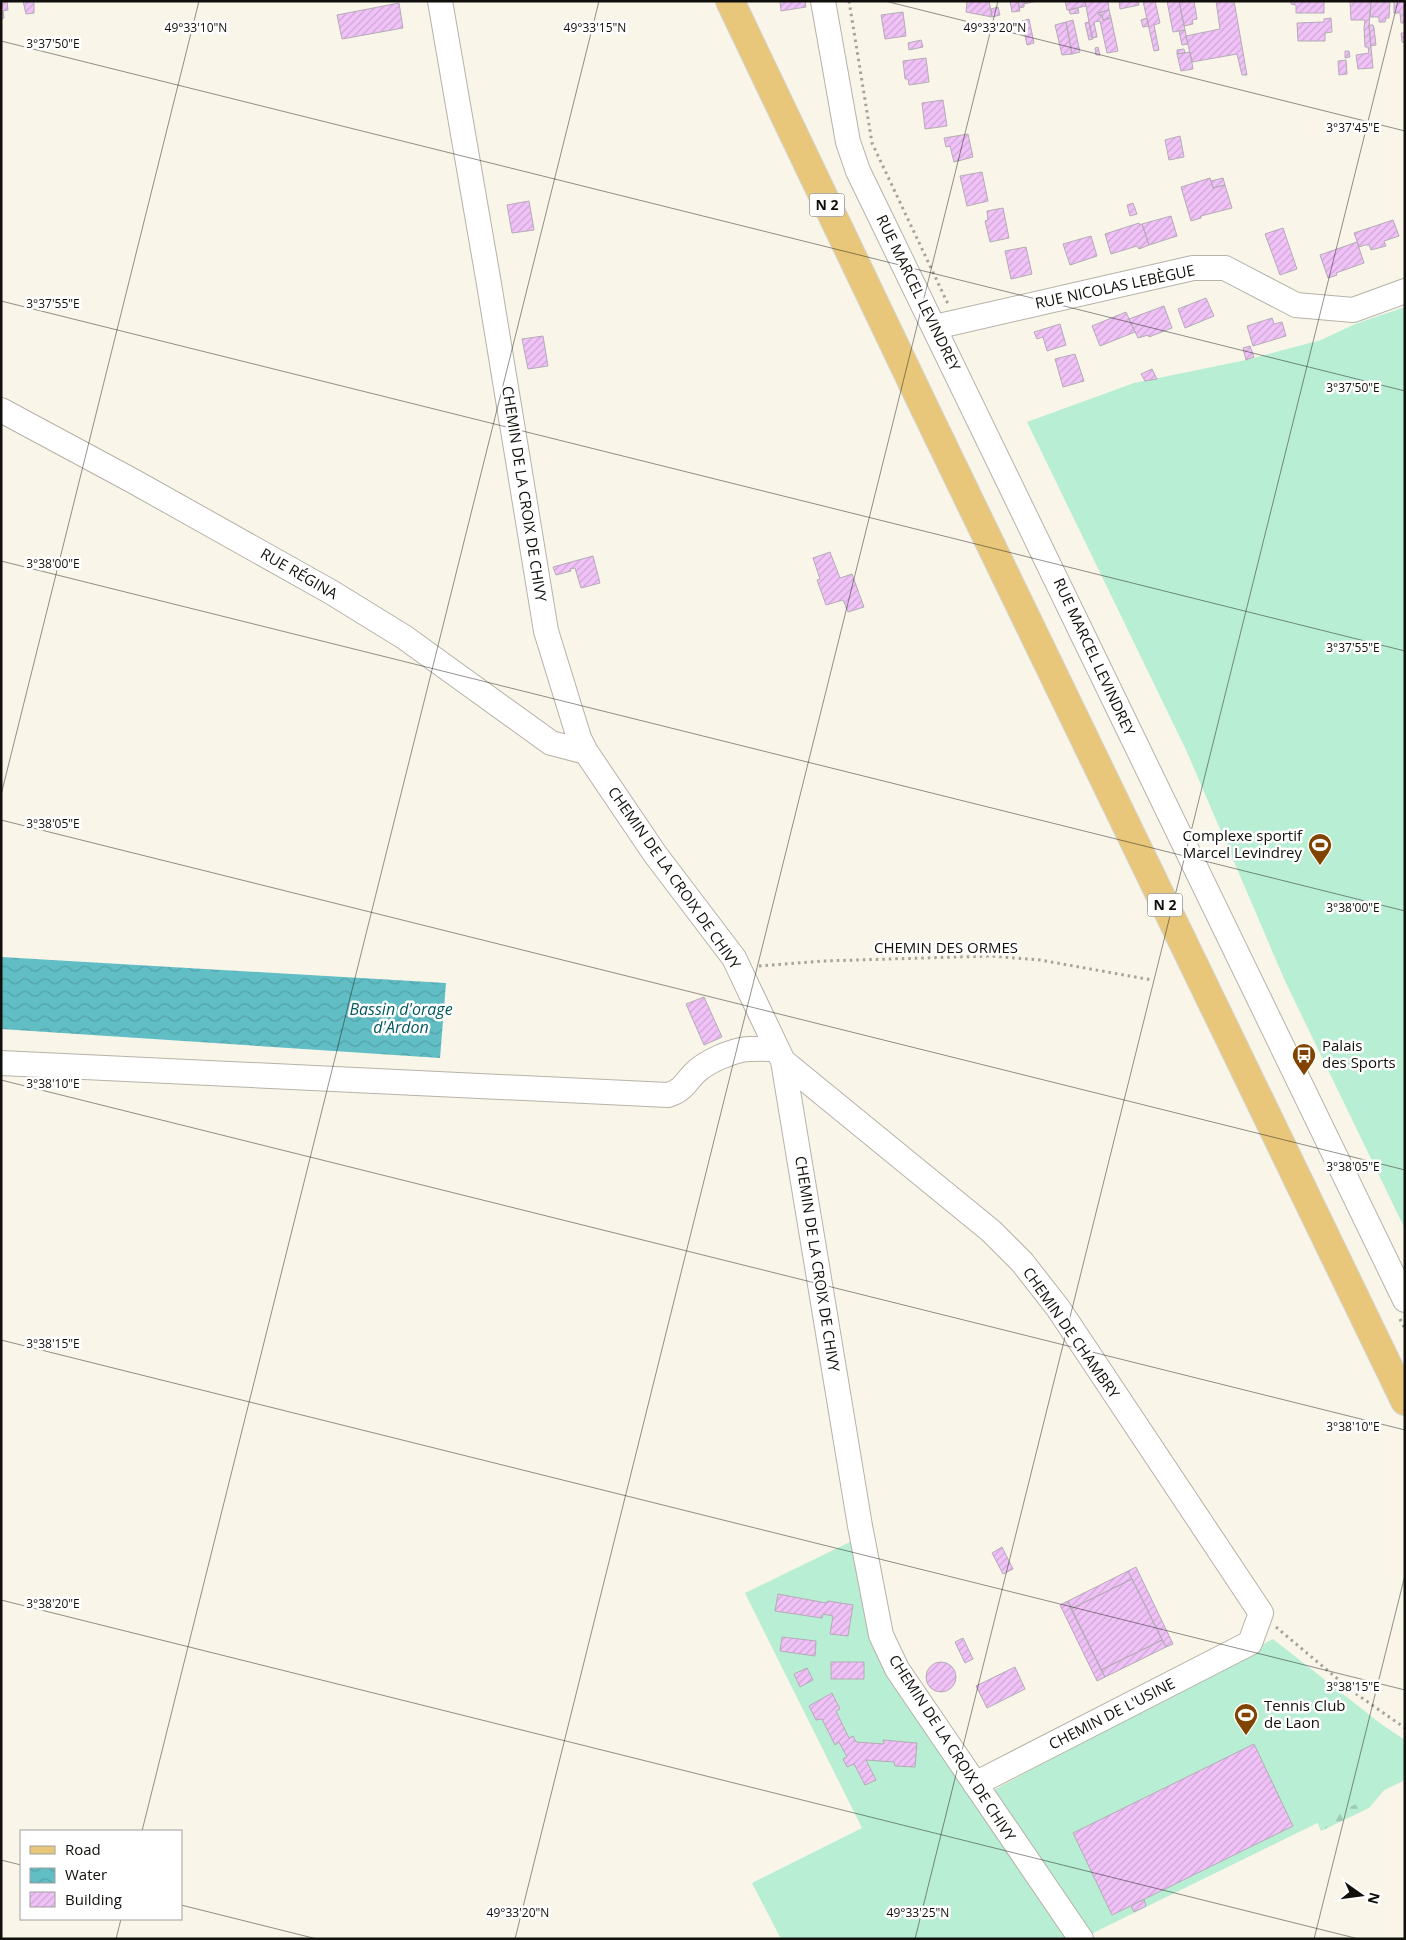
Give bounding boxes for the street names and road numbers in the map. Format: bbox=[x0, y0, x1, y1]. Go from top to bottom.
road number: N 2 bbox=[810, 194, 844, 216]
street label: RUE MARCEL LEVINDREY bbox=[872, 211, 966, 375]
street label: RUE NICOLAS LEBÈGUE bbox=[1033, 259, 1197, 313]
street label: CHEMIN DE LA CROIX DE CHIVY bbox=[498, 384, 552, 604]
street label: RUE RÉGINA bbox=[257, 543, 342, 604]
street label: RUE MARCEL LEVINDREY bbox=[1050, 575, 1140, 739]
street label: CHEMIN DE LA CROIX DE CHIVY bbox=[604, 782, 746, 973]
road number: N 2 bbox=[1148, 894, 1182, 916]
street label: CHEMIN DES ORMES bbox=[874, 937, 1018, 957]
street label: CHEMIN DE LA CROIX DE CHIVY bbox=[791, 1154, 845, 1374]
street label: CHEMIN DE CHAMBRY bbox=[1019, 1263, 1125, 1402]
street label: CHEMIN DE LA CROIX DE CHIVY bbox=[885, 1650, 1021, 1845]
street label: CHEMIN DE L'USINE bbox=[1045, 1673, 1178, 1754]

